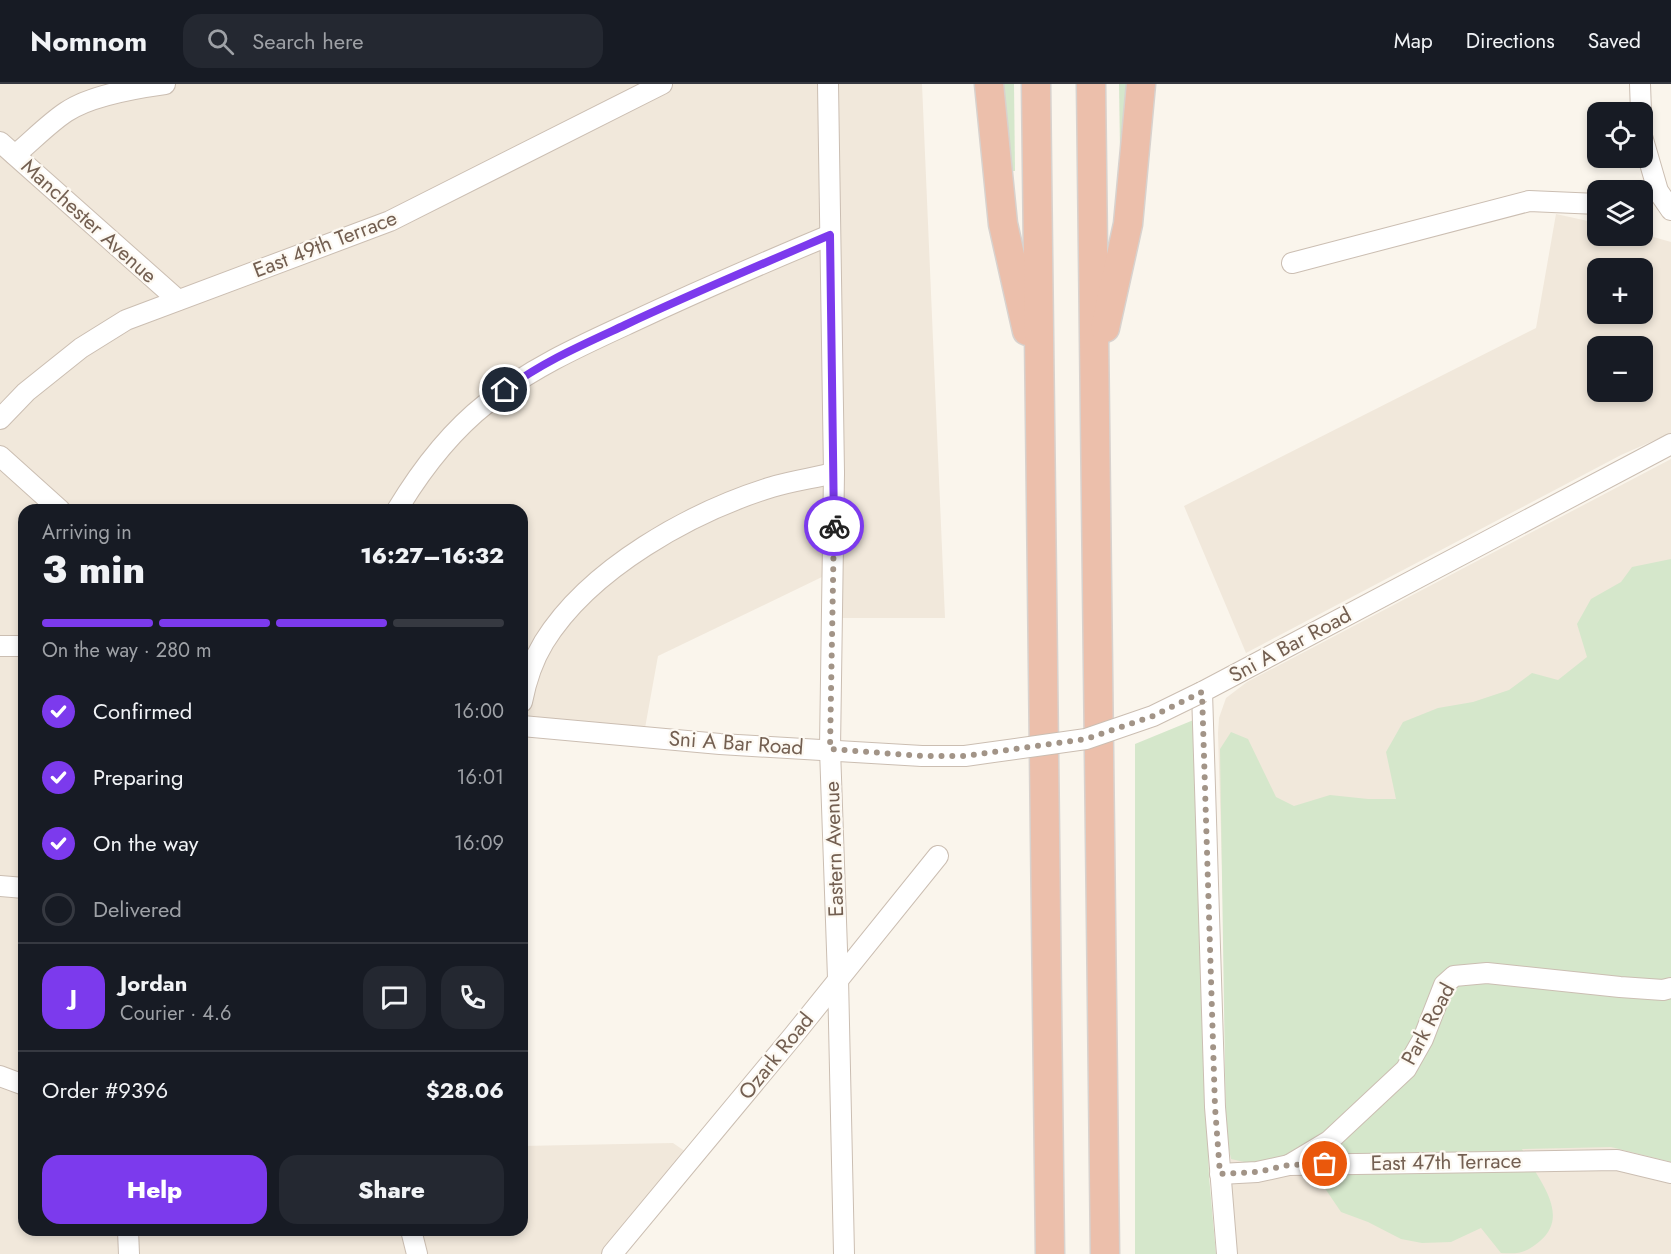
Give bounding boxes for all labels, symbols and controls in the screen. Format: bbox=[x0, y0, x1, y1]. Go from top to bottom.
search box bbox=[183, 14, 603, 68]
text: Nomnom bbox=[30, 21, 147, 62]
icon: search bbox=[204, 25, 237, 58]
text: Search here bbox=[252, 25, 364, 57]
text: Map bbox=[1394, 26, 1433, 56]
text: Directions bbox=[1466, 26, 1555, 56]
text: Saved bbox=[1588, 26, 1641, 56]
map controls bbox=[1587, 102, 1653, 402]
button: locate bbox=[1587, 102, 1653, 168]
street label: Manchester Avenue bbox=[15, 152, 164, 290]
button: layers bbox=[1587, 180, 1653, 246]
street label: East 49th Terrace bbox=[249, 203, 401, 285]
button: + bbox=[1587, 258, 1653, 324]
button: − bbox=[1587, 336, 1653, 402]
pin bbox=[479, 364, 530, 415]
icon: home bbox=[488, 373, 521, 406]
courier bbox=[804, 496, 864, 556]
icon: bike bbox=[818, 510, 851, 543]
text: Arriving in bbox=[42, 518, 132, 547]
text: 16:27–16:32 bbox=[360, 539, 504, 571]
text: 3 min bbox=[42, 541, 145, 598]
street label: Sni A Bar Road bbox=[1223, 600, 1357, 690]
text: On the way · 280 m bbox=[42, 636, 212, 665]
icon: check bbox=[42, 695, 75, 728]
text: Confirmed bbox=[93, 695, 192, 727]
text: 16:00 bbox=[453, 697, 504, 726]
street label: Sni A Bar Road bbox=[668, 723, 804, 763]
icon: check bbox=[42, 761, 75, 794]
text: Preparing bbox=[93, 761, 184, 793]
text: 16:01 bbox=[456, 763, 504, 792]
street label: Eastern Avenue bbox=[817, 780, 851, 917]
icon: check bbox=[42, 827, 75, 860]
text: On the way bbox=[93, 827, 198, 859]
text: 16:09 bbox=[454, 829, 504, 858]
text: Delivered bbox=[93, 893, 182, 925]
button: chat bbox=[363, 966, 426, 1029]
button: phone bbox=[441, 966, 504, 1029]
text: Jordan bbox=[120, 967, 187, 999]
street label: Park Road bbox=[1394, 978, 1462, 1070]
text: J bbox=[70, 981, 77, 1013]
text: Courier · 4.6 bbox=[120, 999, 232, 1028]
street label: Ozark Road bbox=[731, 1006, 821, 1106]
text: Order #9396 bbox=[42, 1074, 168, 1106]
text: $28.06 bbox=[426, 1074, 504, 1106]
pin bbox=[1299, 1138, 1350, 1189]
street label: East 47th Terrace bbox=[1370, 1146, 1522, 1178]
icon: bag bbox=[1308, 1147, 1341, 1180]
button: Help bbox=[42, 1155, 267, 1224]
button: Share bbox=[279, 1155, 504, 1224]

